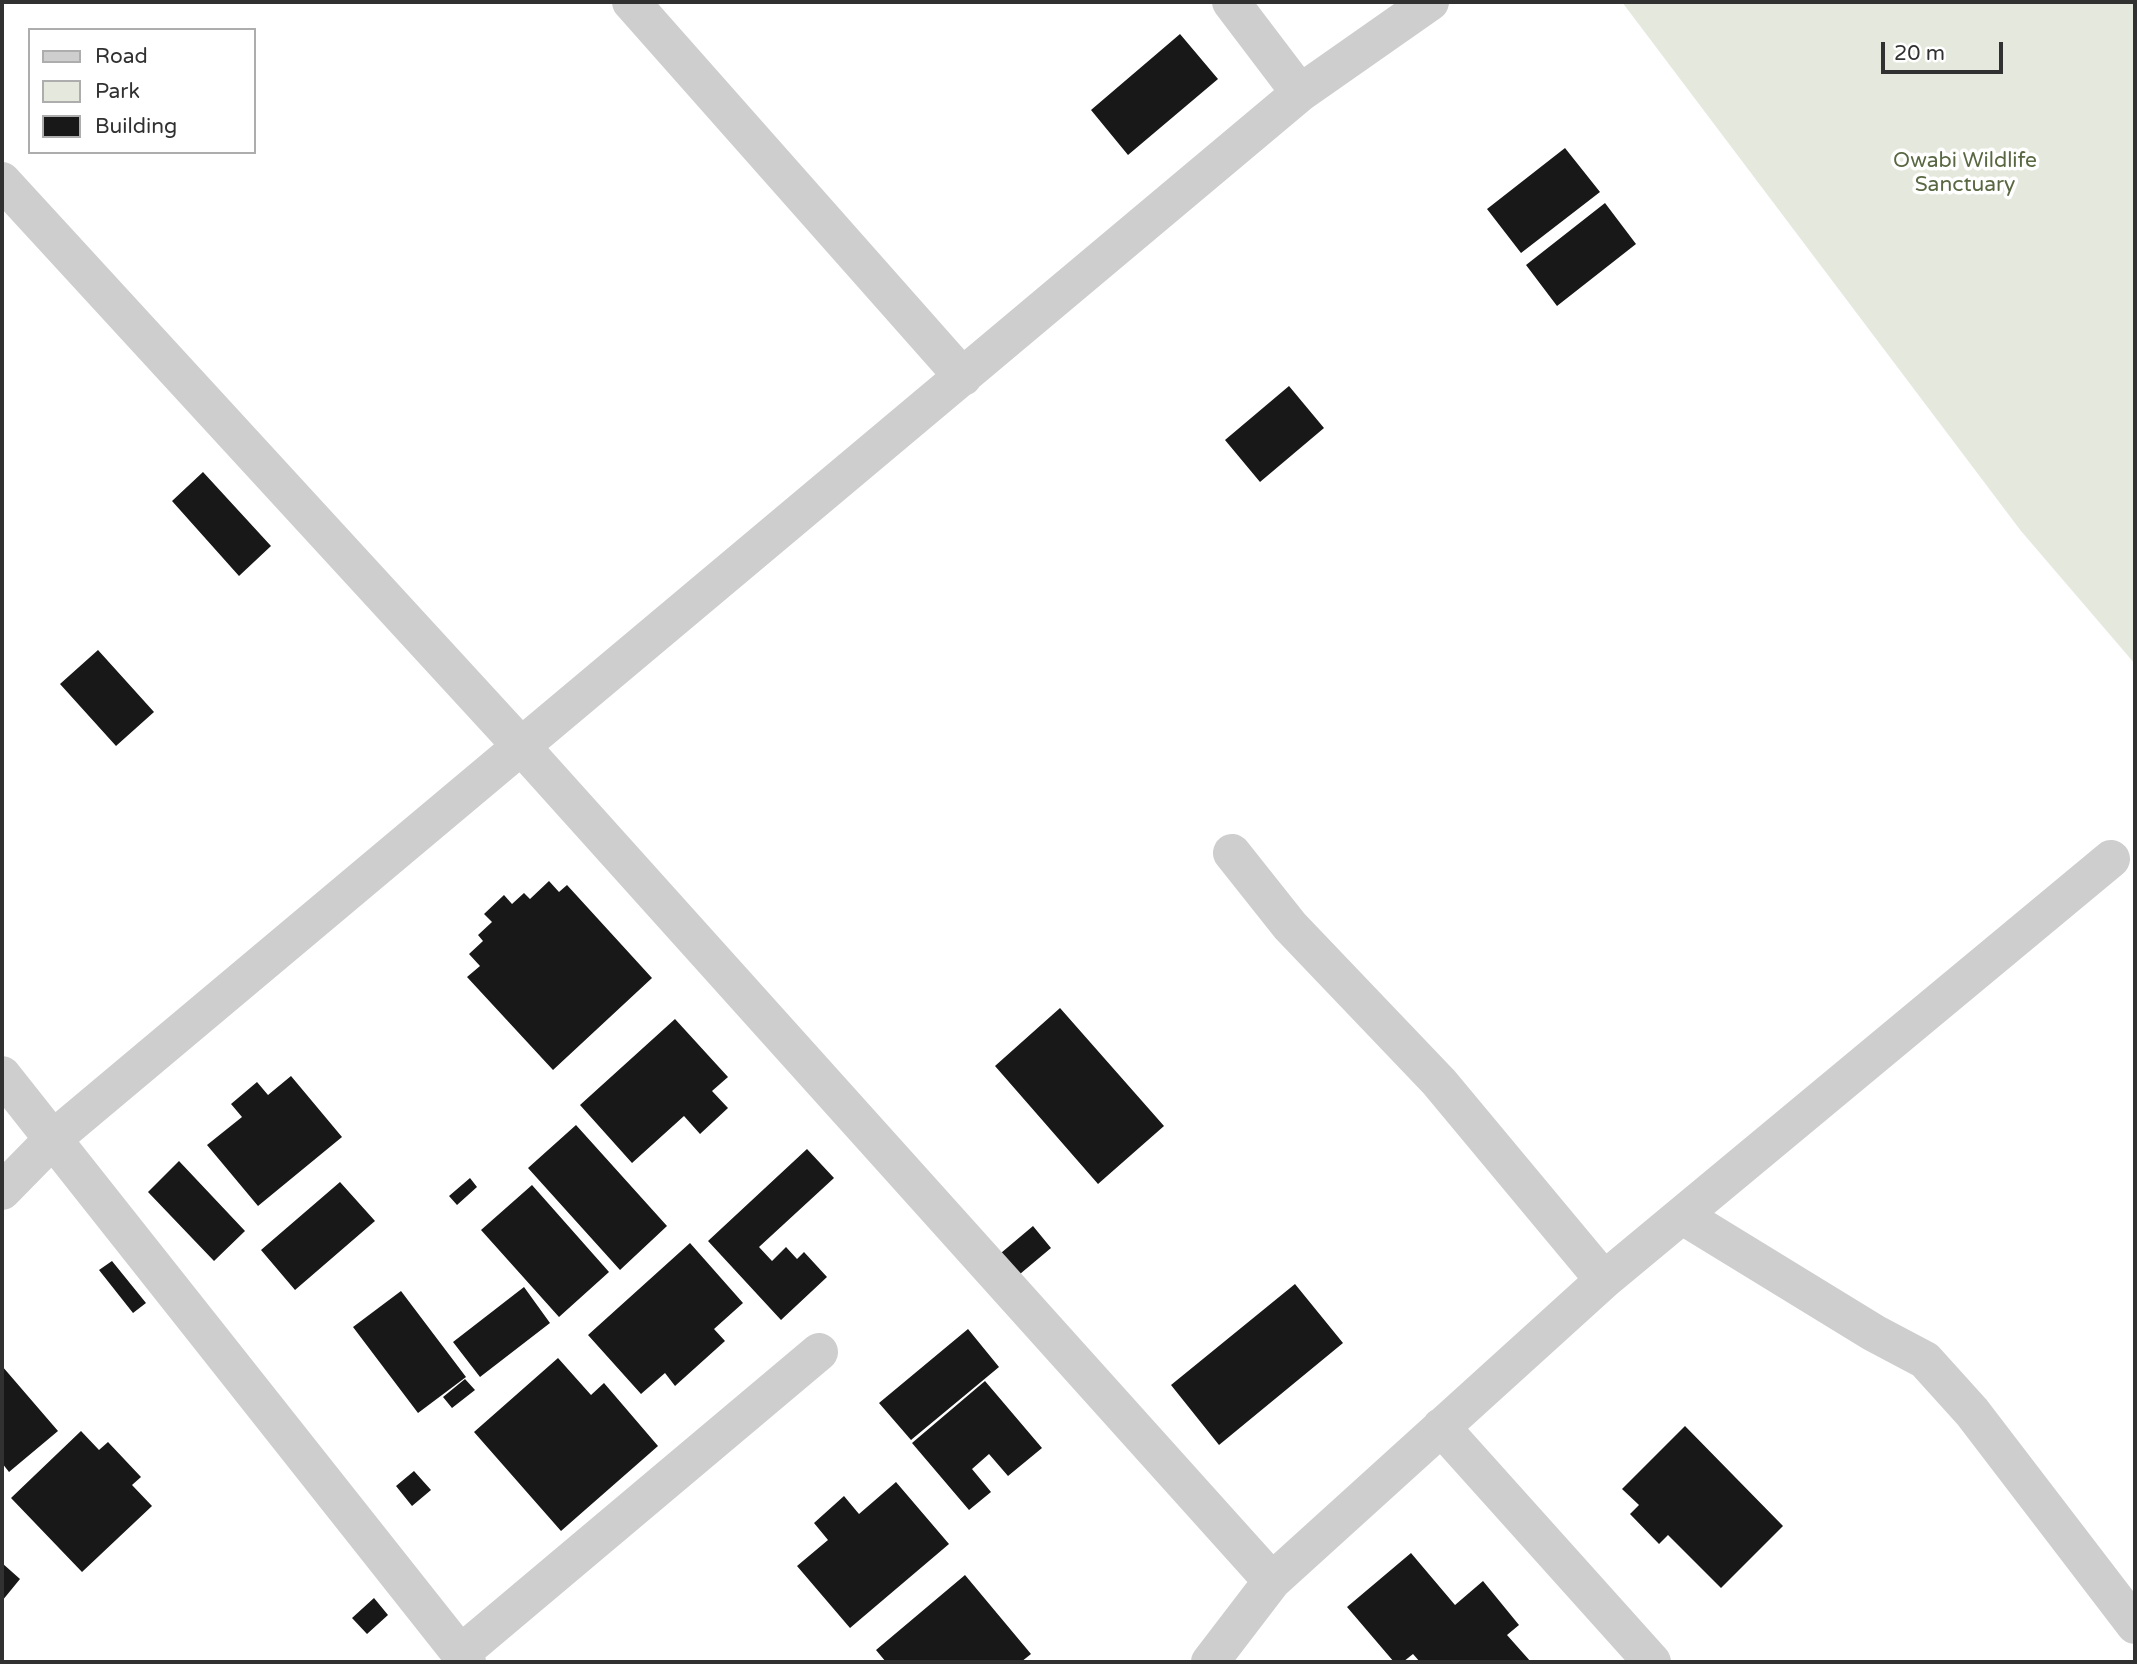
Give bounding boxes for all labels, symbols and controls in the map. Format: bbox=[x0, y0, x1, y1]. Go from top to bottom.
legend bbox=[28, 28, 256, 154]
scale bar bbox=[1885, 28, 2008, 72]
text: 20 m bbox=[1894, 41, 1945, 66]
text: Road bbox=[95, 44, 148, 69]
text: Park bbox=[95, 79, 140, 104]
text: Building bbox=[95, 114, 177, 139]
park label: Owabi Wildlife Sanctuary bbox=[1893, 148, 2037, 198]

